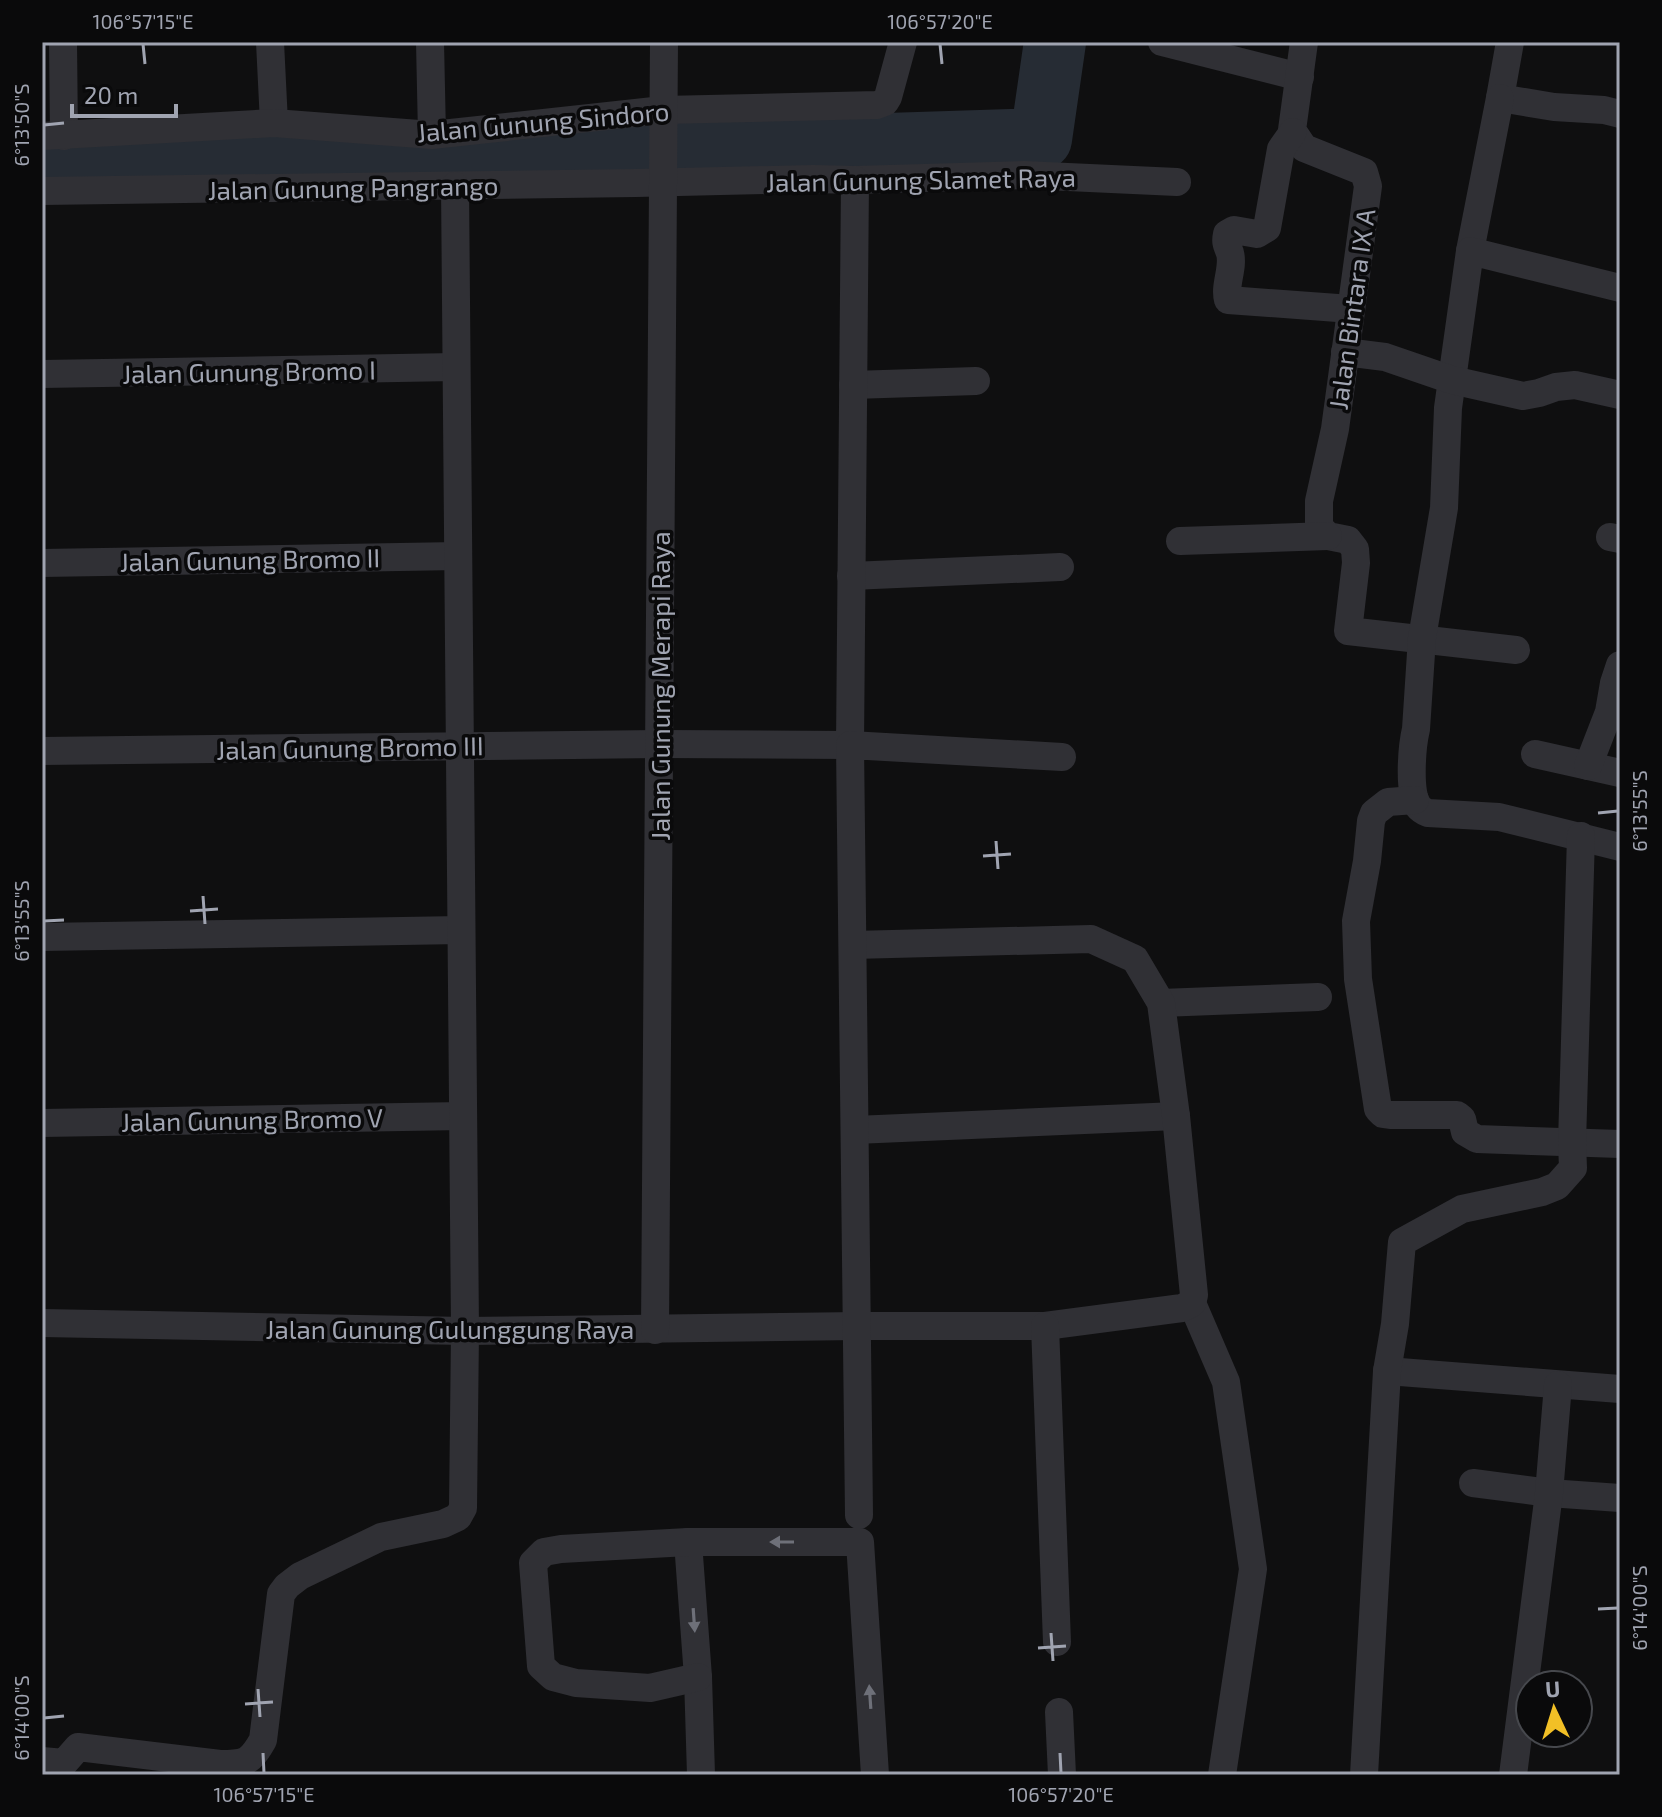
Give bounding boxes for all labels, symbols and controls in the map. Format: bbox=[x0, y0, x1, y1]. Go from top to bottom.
text: 106°57'15"E bbox=[93, 9, 193, 33]
text: 106°57'20"E bbox=[887, 9, 993, 33]
scale bar bbox=[72, 68, 176, 118]
text: 20 m bbox=[84, 80, 138, 109]
text: 6°13'50"S bbox=[9, 83, 33, 167]
street label: Jalan Gunung Sindoro bbox=[416, 95, 670, 147]
street label: Jalan Gunung Slamet Raya bbox=[766, 161, 1076, 197]
street label: Jalan Gunung Pangrango bbox=[207, 169, 499, 205]
street label: Jalan Bintara IX A bbox=[1322, 207, 1380, 411]
street label: Jalan Gunung Bromo I bbox=[122, 353, 376, 389]
street label: Jalan Gunung Merapi Raya bbox=[644, 531, 675, 841]
street label: Jalan Gunung Bromo II bbox=[120, 541, 380, 577]
street label: Jalan Gunung Bromo III bbox=[216, 729, 484, 765]
text: 6°13'55"S bbox=[1627, 770, 1651, 852]
text: 6°13'55"S bbox=[9, 880, 33, 962]
street label: Jalan Gunung Bromo V bbox=[121, 1101, 383, 1137]
street label: Jalan Gunung Gulunggung Raya bbox=[266, 1313, 634, 1344]
one-way arrow bbox=[769, 1536, 794, 1548]
text: 6°14'00"S bbox=[1627, 1565, 1651, 1651]
one-way arrow bbox=[688, 1608, 701, 1633]
north arrow bbox=[1514, 1669, 1594, 1749]
text: 6°14'00"S bbox=[9, 1675, 33, 1761]
text: U bbox=[1544, 1675, 1561, 1702]
one-way arrow bbox=[864, 1684, 877, 1709]
text: 106°57'15"E bbox=[214, 1782, 314, 1806]
text: 106°57'20"E bbox=[1008, 1782, 1114, 1806]

